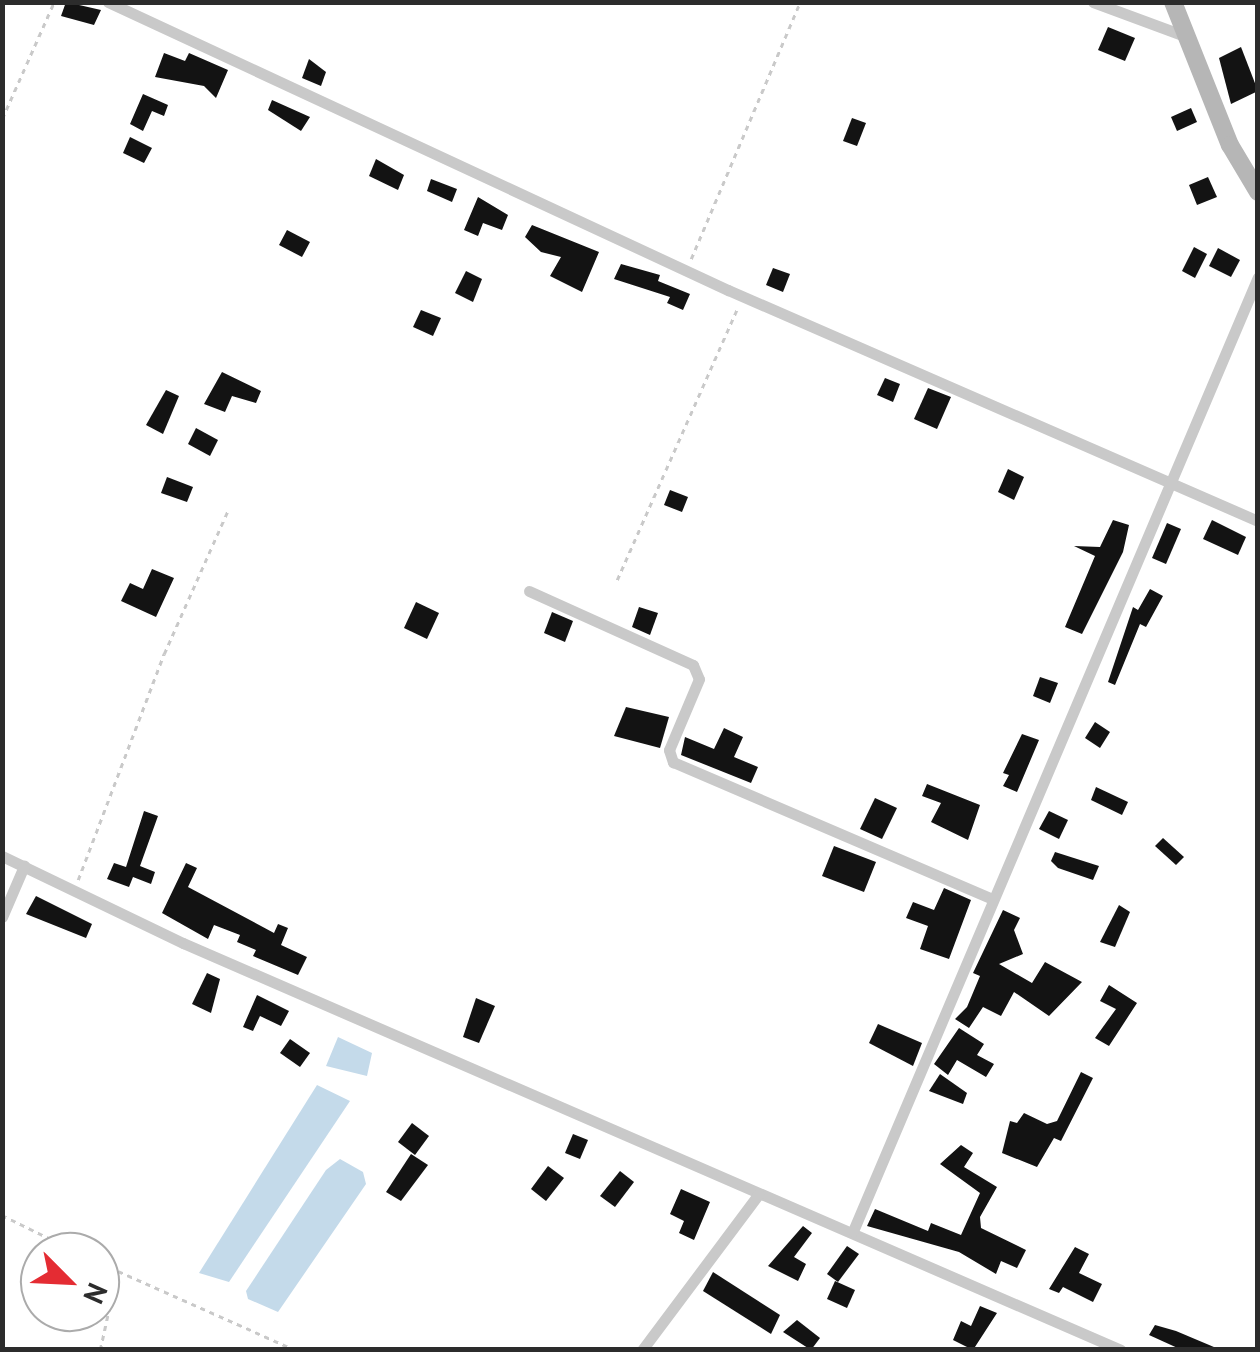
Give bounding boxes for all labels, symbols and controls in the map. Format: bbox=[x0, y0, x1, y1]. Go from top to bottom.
north arrow bbox=[20, 1232, 120, 1332]
text: N bbox=[75, 1278, 117, 1310]

